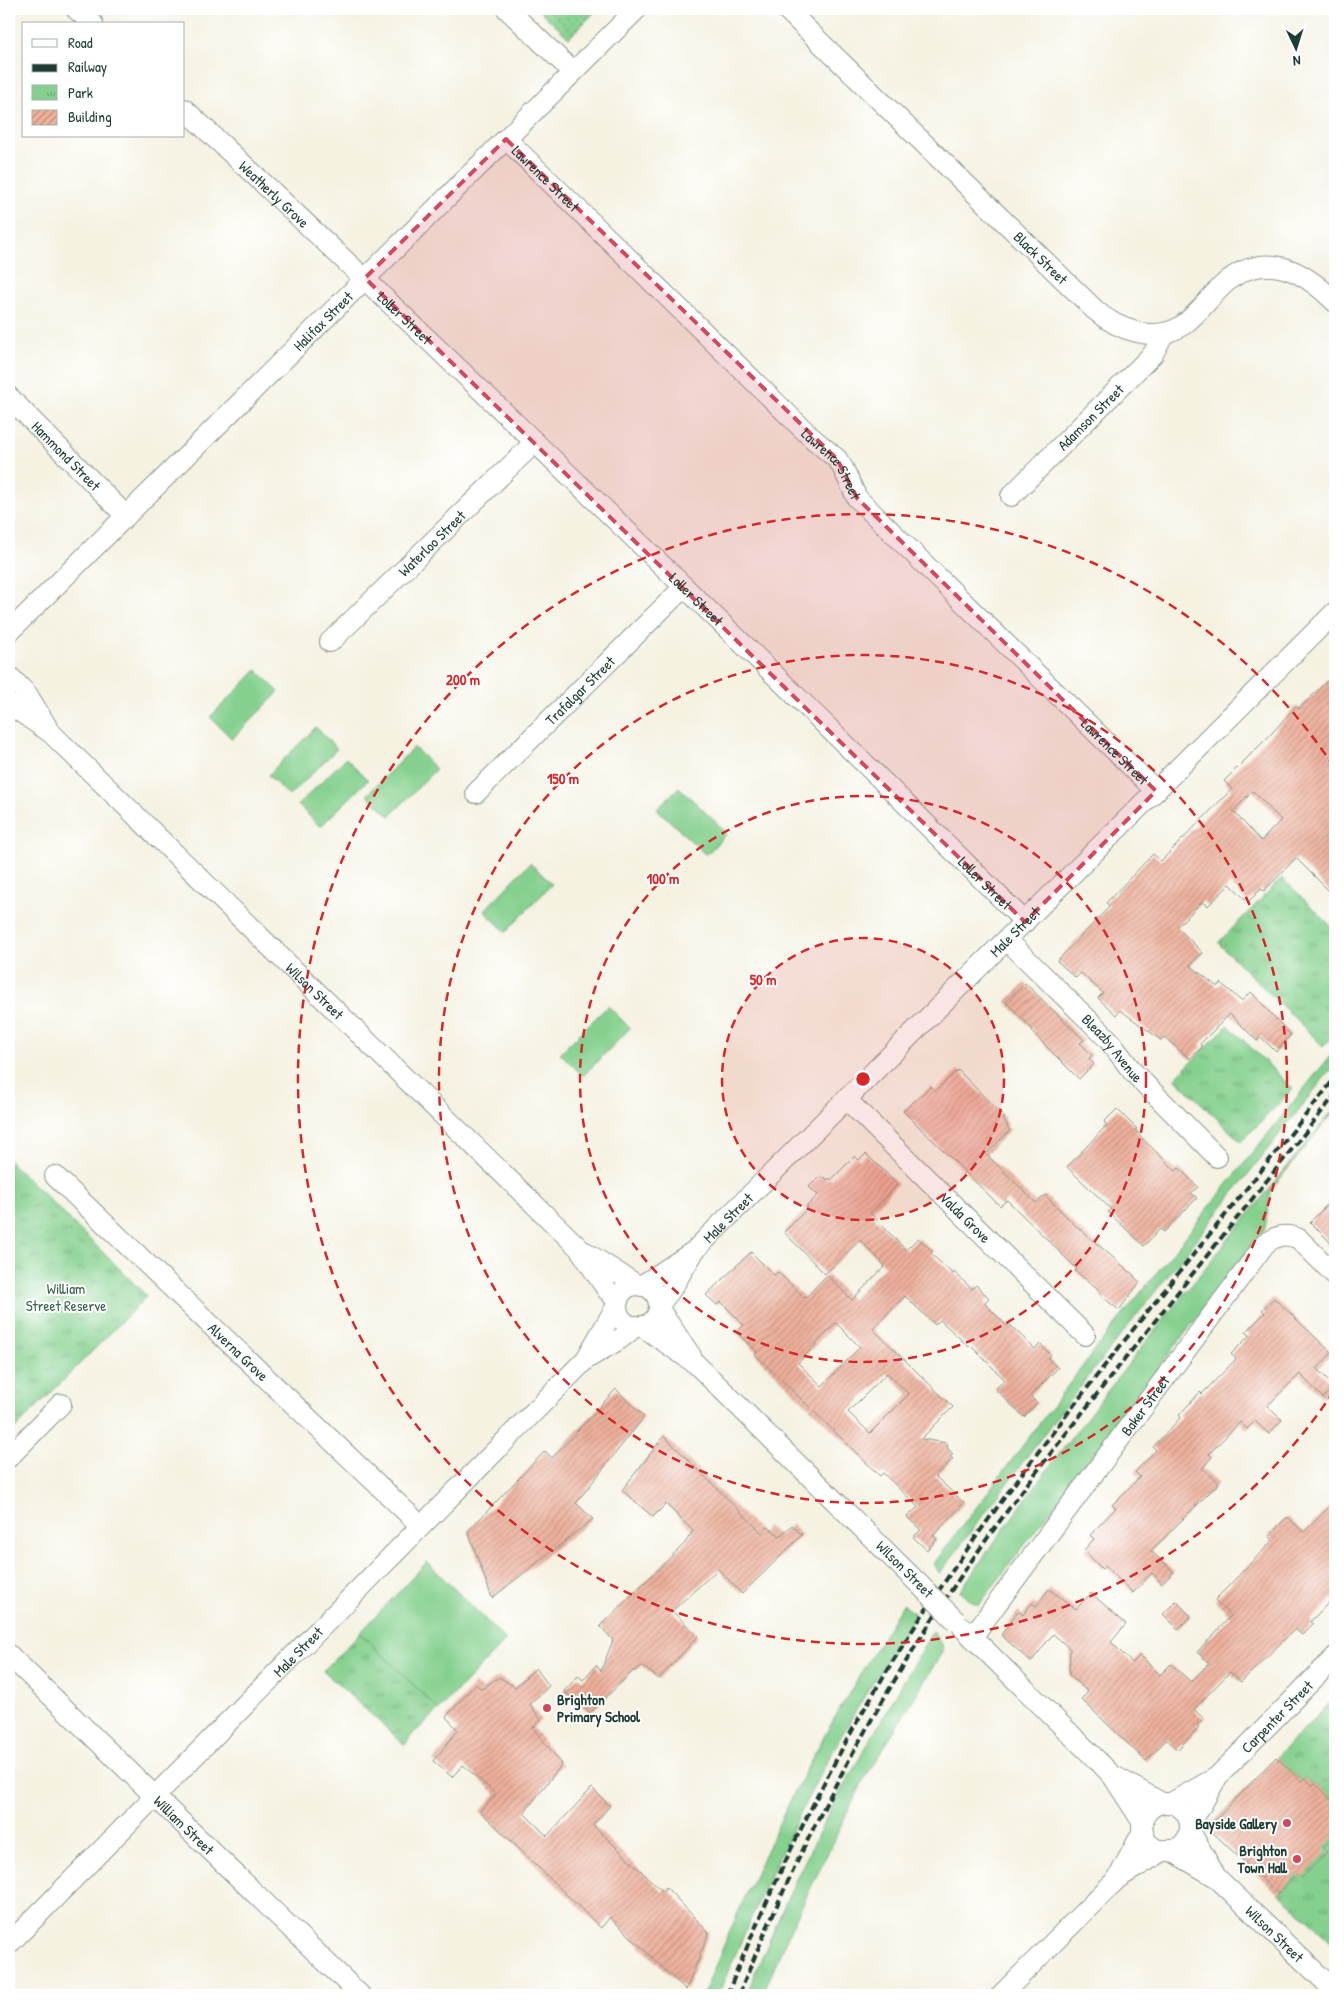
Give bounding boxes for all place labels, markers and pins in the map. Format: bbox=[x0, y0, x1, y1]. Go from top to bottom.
centre of rings bbox=[854, 1070, 872, 1088]
place label: Brighton Primary School bbox=[557, 1689, 641, 1728]
marker: Brighton Primary School bbox=[541, 1702, 553, 1714]
place label: Bayside Gallery bbox=[1195, 1813, 1278, 1835]
marker: Bayside Gallery bbox=[1281, 1817, 1293, 1829]
place label: Brighton Town Hall bbox=[1236, 1840, 1288, 1878]
marker: Brighton Town Hall bbox=[1291, 1853, 1303, 1865]

